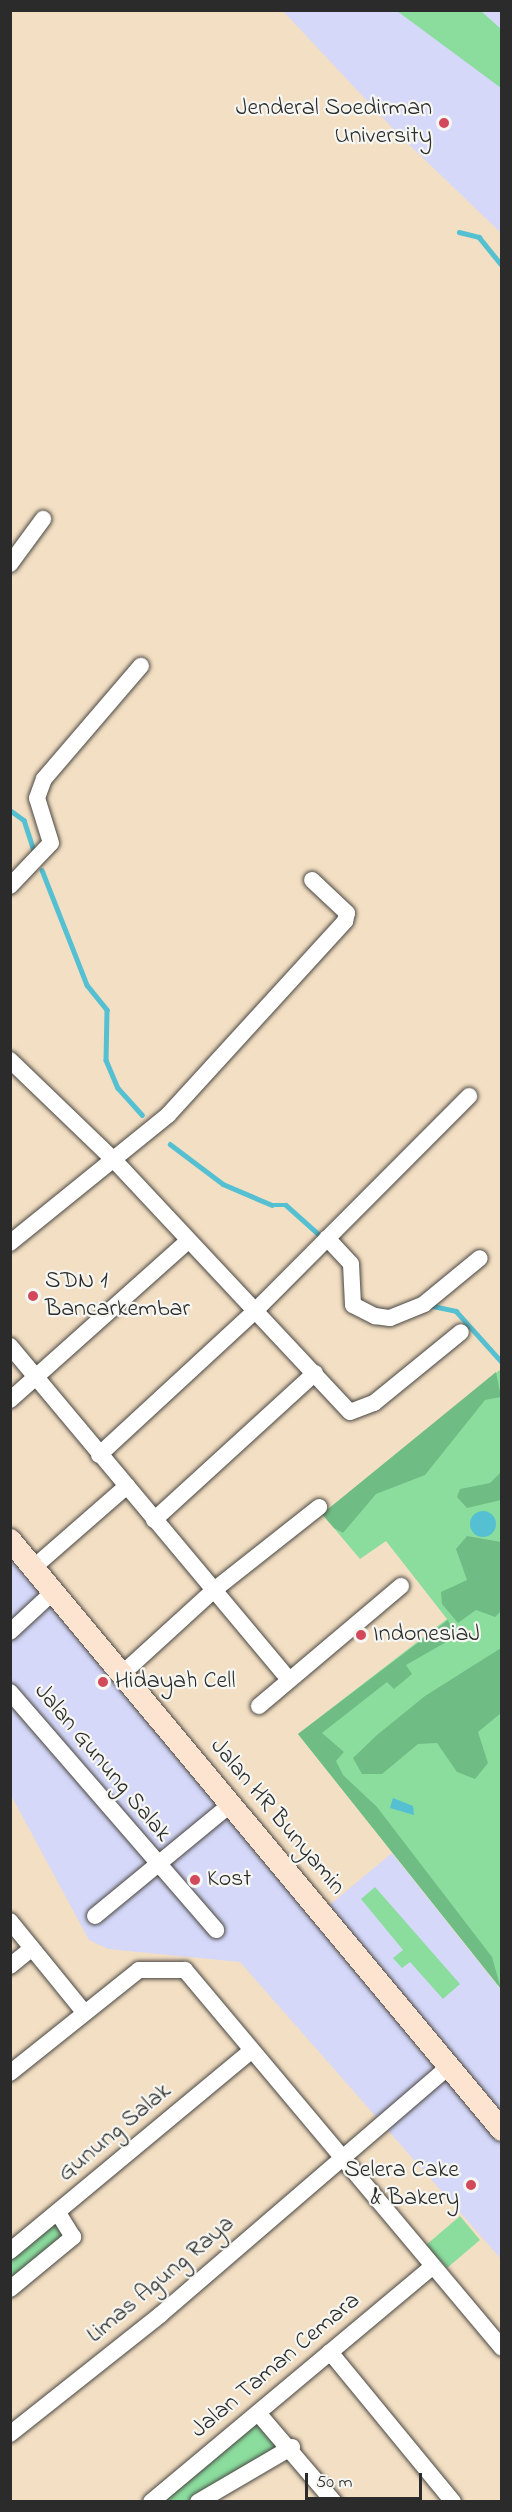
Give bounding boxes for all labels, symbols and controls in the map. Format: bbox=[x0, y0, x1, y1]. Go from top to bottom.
place label: Jenderal Soedirman University bbox=[236, 95, 432, 151]
marker: Jenderal Soedirman University bbox=[437, 116, 451, 130]
place label: SDN 1 Bancarkembar bbox=[45, 1268, 190, 1324]
marker: SDN 1 Bancarkembar bbox=[26, 1289, 40, 1303]
place label: IndonesiaJ bbox=[373, 1621, 480, 1649]
marker: IndonesiaJ bbox=[354, 1628, 368, 1642]
place label: Hidayah Cell bbox=[115, 1668, 235, 1696]
marker: Hidayah Cell bbox=[96, 1675, 110, 1689]
street label: Jalan Gunung Salak bbox=[27, 1678, 177, 1848]
street label: Jalan HR Bunyamin bbox=[203, 1733, 351, 1901]
place label: Kost bbox=[207, 1866, 251, 1894]
marker: Kost bbox=[188, 1873, 202, 1887]
street label: Gunung Salak bbox=[53, 2077, 177, 2189]
place label: Selera Cake & Bakery bbox=[344, 2157, 459, 2213]
marker: Selera Cake & Bakery bbox=[464, 2178, 478, 2192]
street label: Limas Agung Raya bbox=[81, 2210, 241, 2350]
street label: Jalan Taman Cemara bbox=[186, 2287, 366, 2445]
scale bar bbox=[308, 2461, 425, 2499]
text: 50 m bbox=[316, 2470, 353, 2496]

